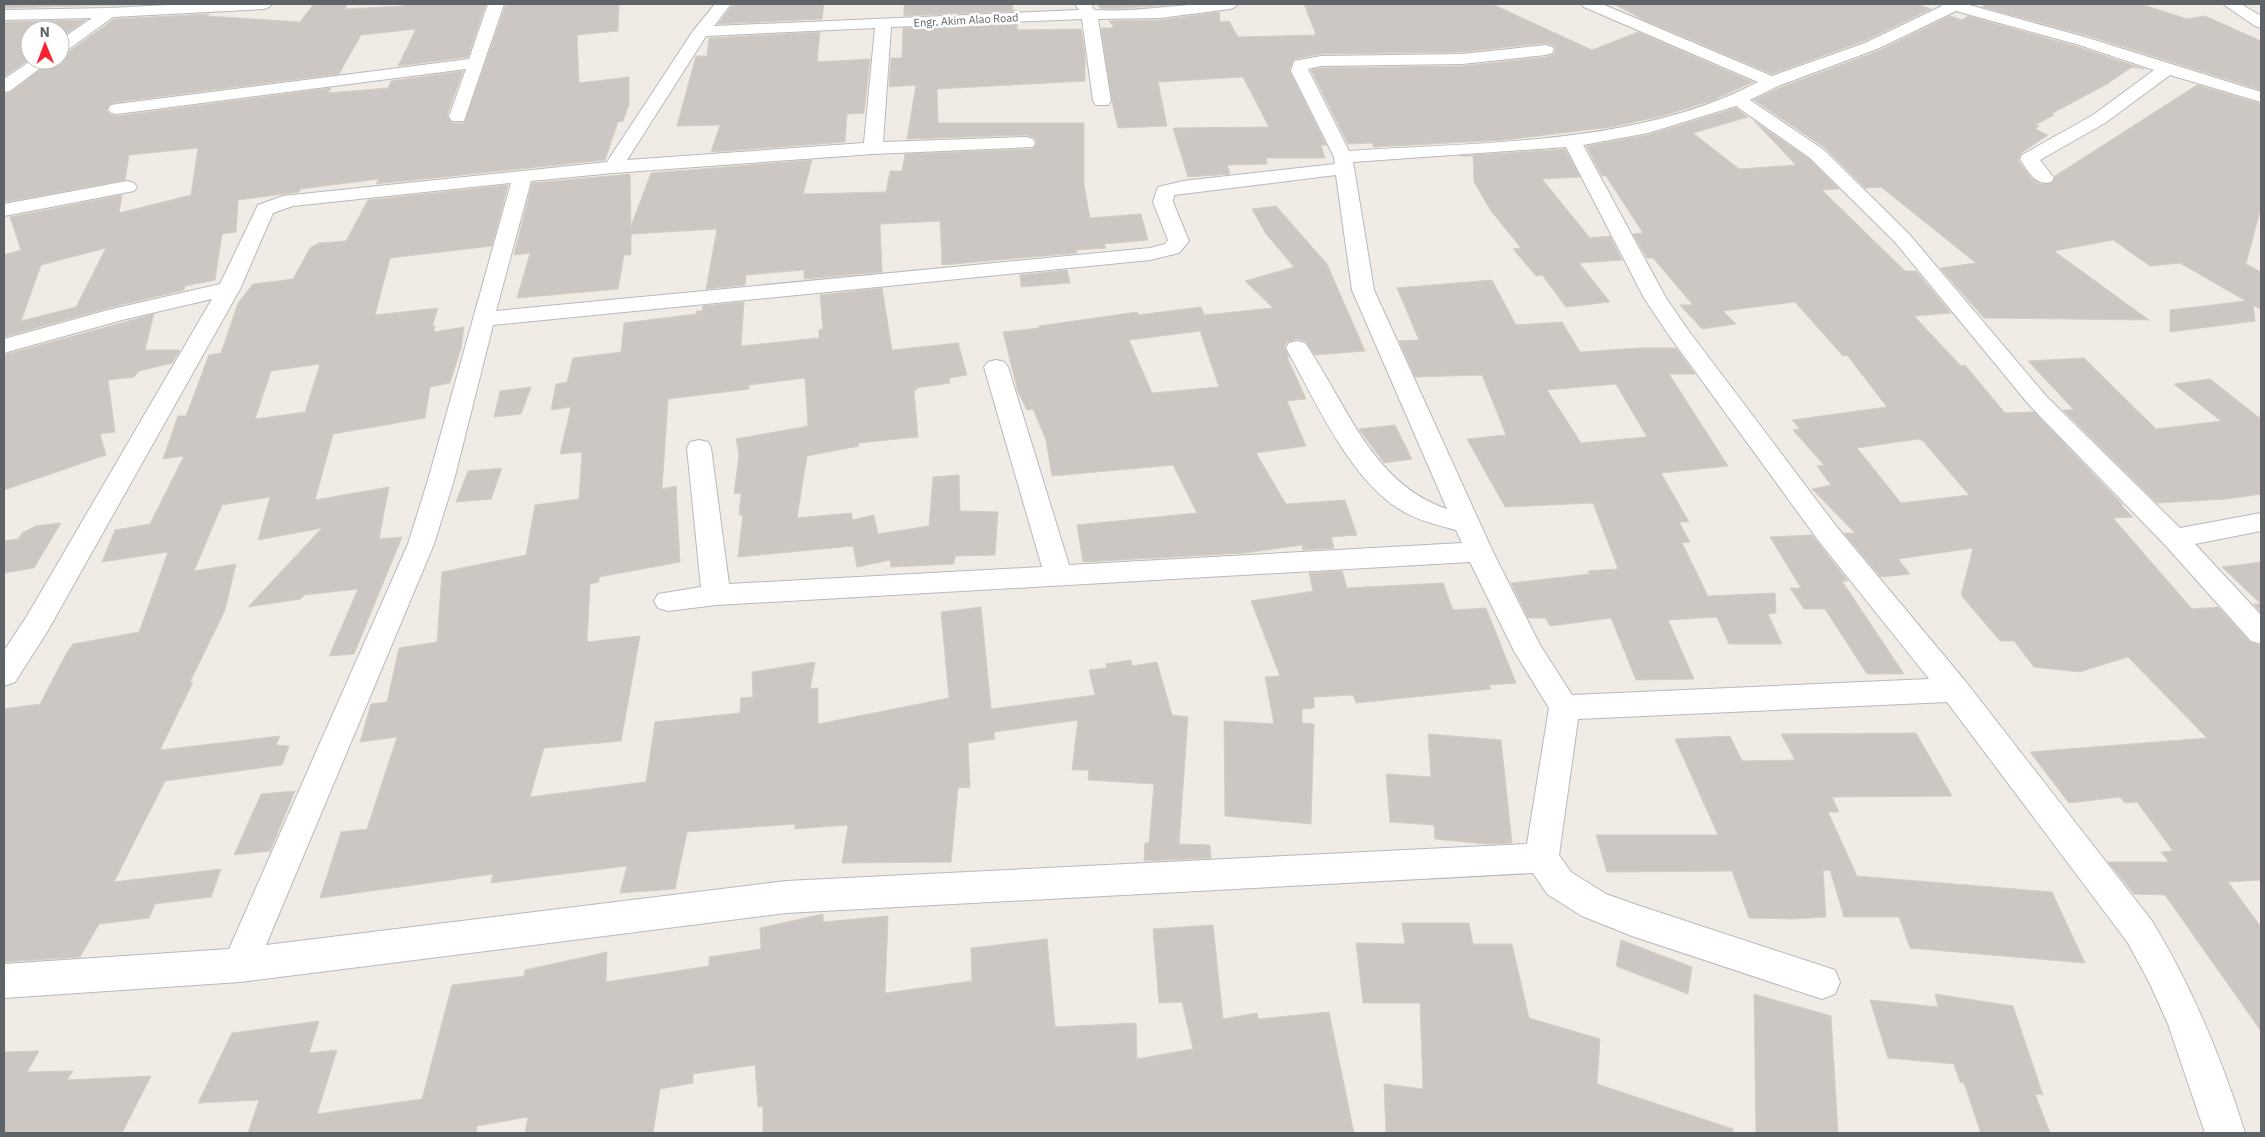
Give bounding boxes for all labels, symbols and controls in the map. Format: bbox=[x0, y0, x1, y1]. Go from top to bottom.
street label: Engr. Akim Alao Road bbox=[913, 10, 1019, 30]
north arrow bbox=[20, 20, 70, 70]
text: N bbox=[40, 23, 50, 41]

